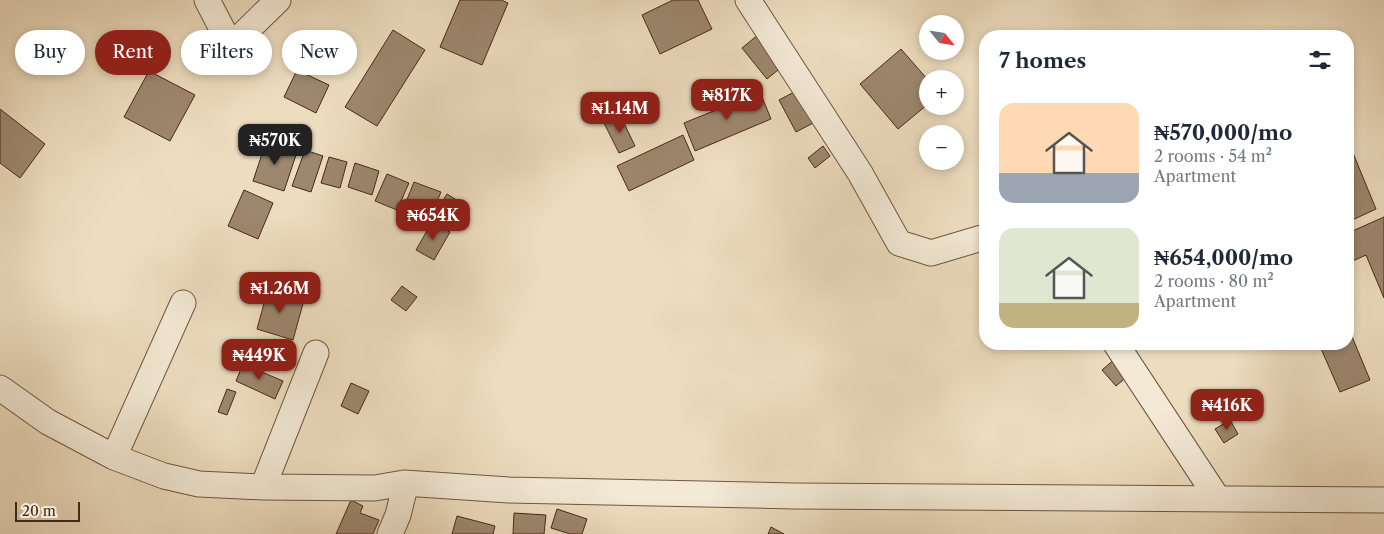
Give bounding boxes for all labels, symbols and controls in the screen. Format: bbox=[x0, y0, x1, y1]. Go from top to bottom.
north arrow bbox=[919, 15, 964, 60]
map controls bbox=[919, 15, 964, 170]
chip: Buy bbox=[15, 30, 85, 75]
chip: Rent bbox=[95, 30, 171, 75]
chip: Filters bbox=[181, 30, 272, 75]
chip: New bbox=[282, 30, 357, 75]
icon: filters bbox=[1306, 46, 1334, 74]
text: 7 homes bbox=[999, 48, 1086, 73]
button: + bbox=[919, 70, 964, 115]
pin: ₦817K bbox=[692, 78, 762, 121]
text: ₦817K bbox=[702, 85, 752, 105]
pin: ₦1.14M bbox=[579, 92, 661, 134]
text: ₦1.14M bbox=[592, 98, 648, 118]
text: ₦570,000/mo bbox=[1154, 120, 1292, 145]
icon: home bbox=[1039, 123, 1099, 183]
pin: ₦570K bbox=[240, 124, 310, 166]
button: − bbox=[919, 125, 964, 170]
text: ₦570K bbox=[249, 130, 301, 150]
text: 2 rooms · 54 m² bbox=[1154, 146, 1272, 166]
text: Apartment bbox=[1154, 166, 1236, 186]
pin: ₦654K bbox=[398, 198, 468, 241]
text: ₦654K bbox=[407, 205, 459, 225]
text: ₦654,000/mo bbox=[1154, 245, 1293, 270]
icon: home bbox=[1039, 248, 1099, 308]
text: 2 rooms · 80 m² bbox=[1154, 271, 1274, 291]
pin: ₦1.26M bbox=[239, 272, 321, 314]
text: ₦1.26M bbox=[250, 278, 310, 298]
text: Apartment bbox=[1154, 291, 1236, 311]
pin: ₦449K bbox=[224, 338, 294, 381]
text: ₦449K bbox=[233, 345, 285, 365]
pin: ₦416K bbox=[1192, 388, 1262, 431]
text: ₦416K bbox=[1202, 395, 1252, 415]
scale bar bbox=[15, 499, 80, 522]
text: 20 m bbox=[22, 502, 56, 520]

